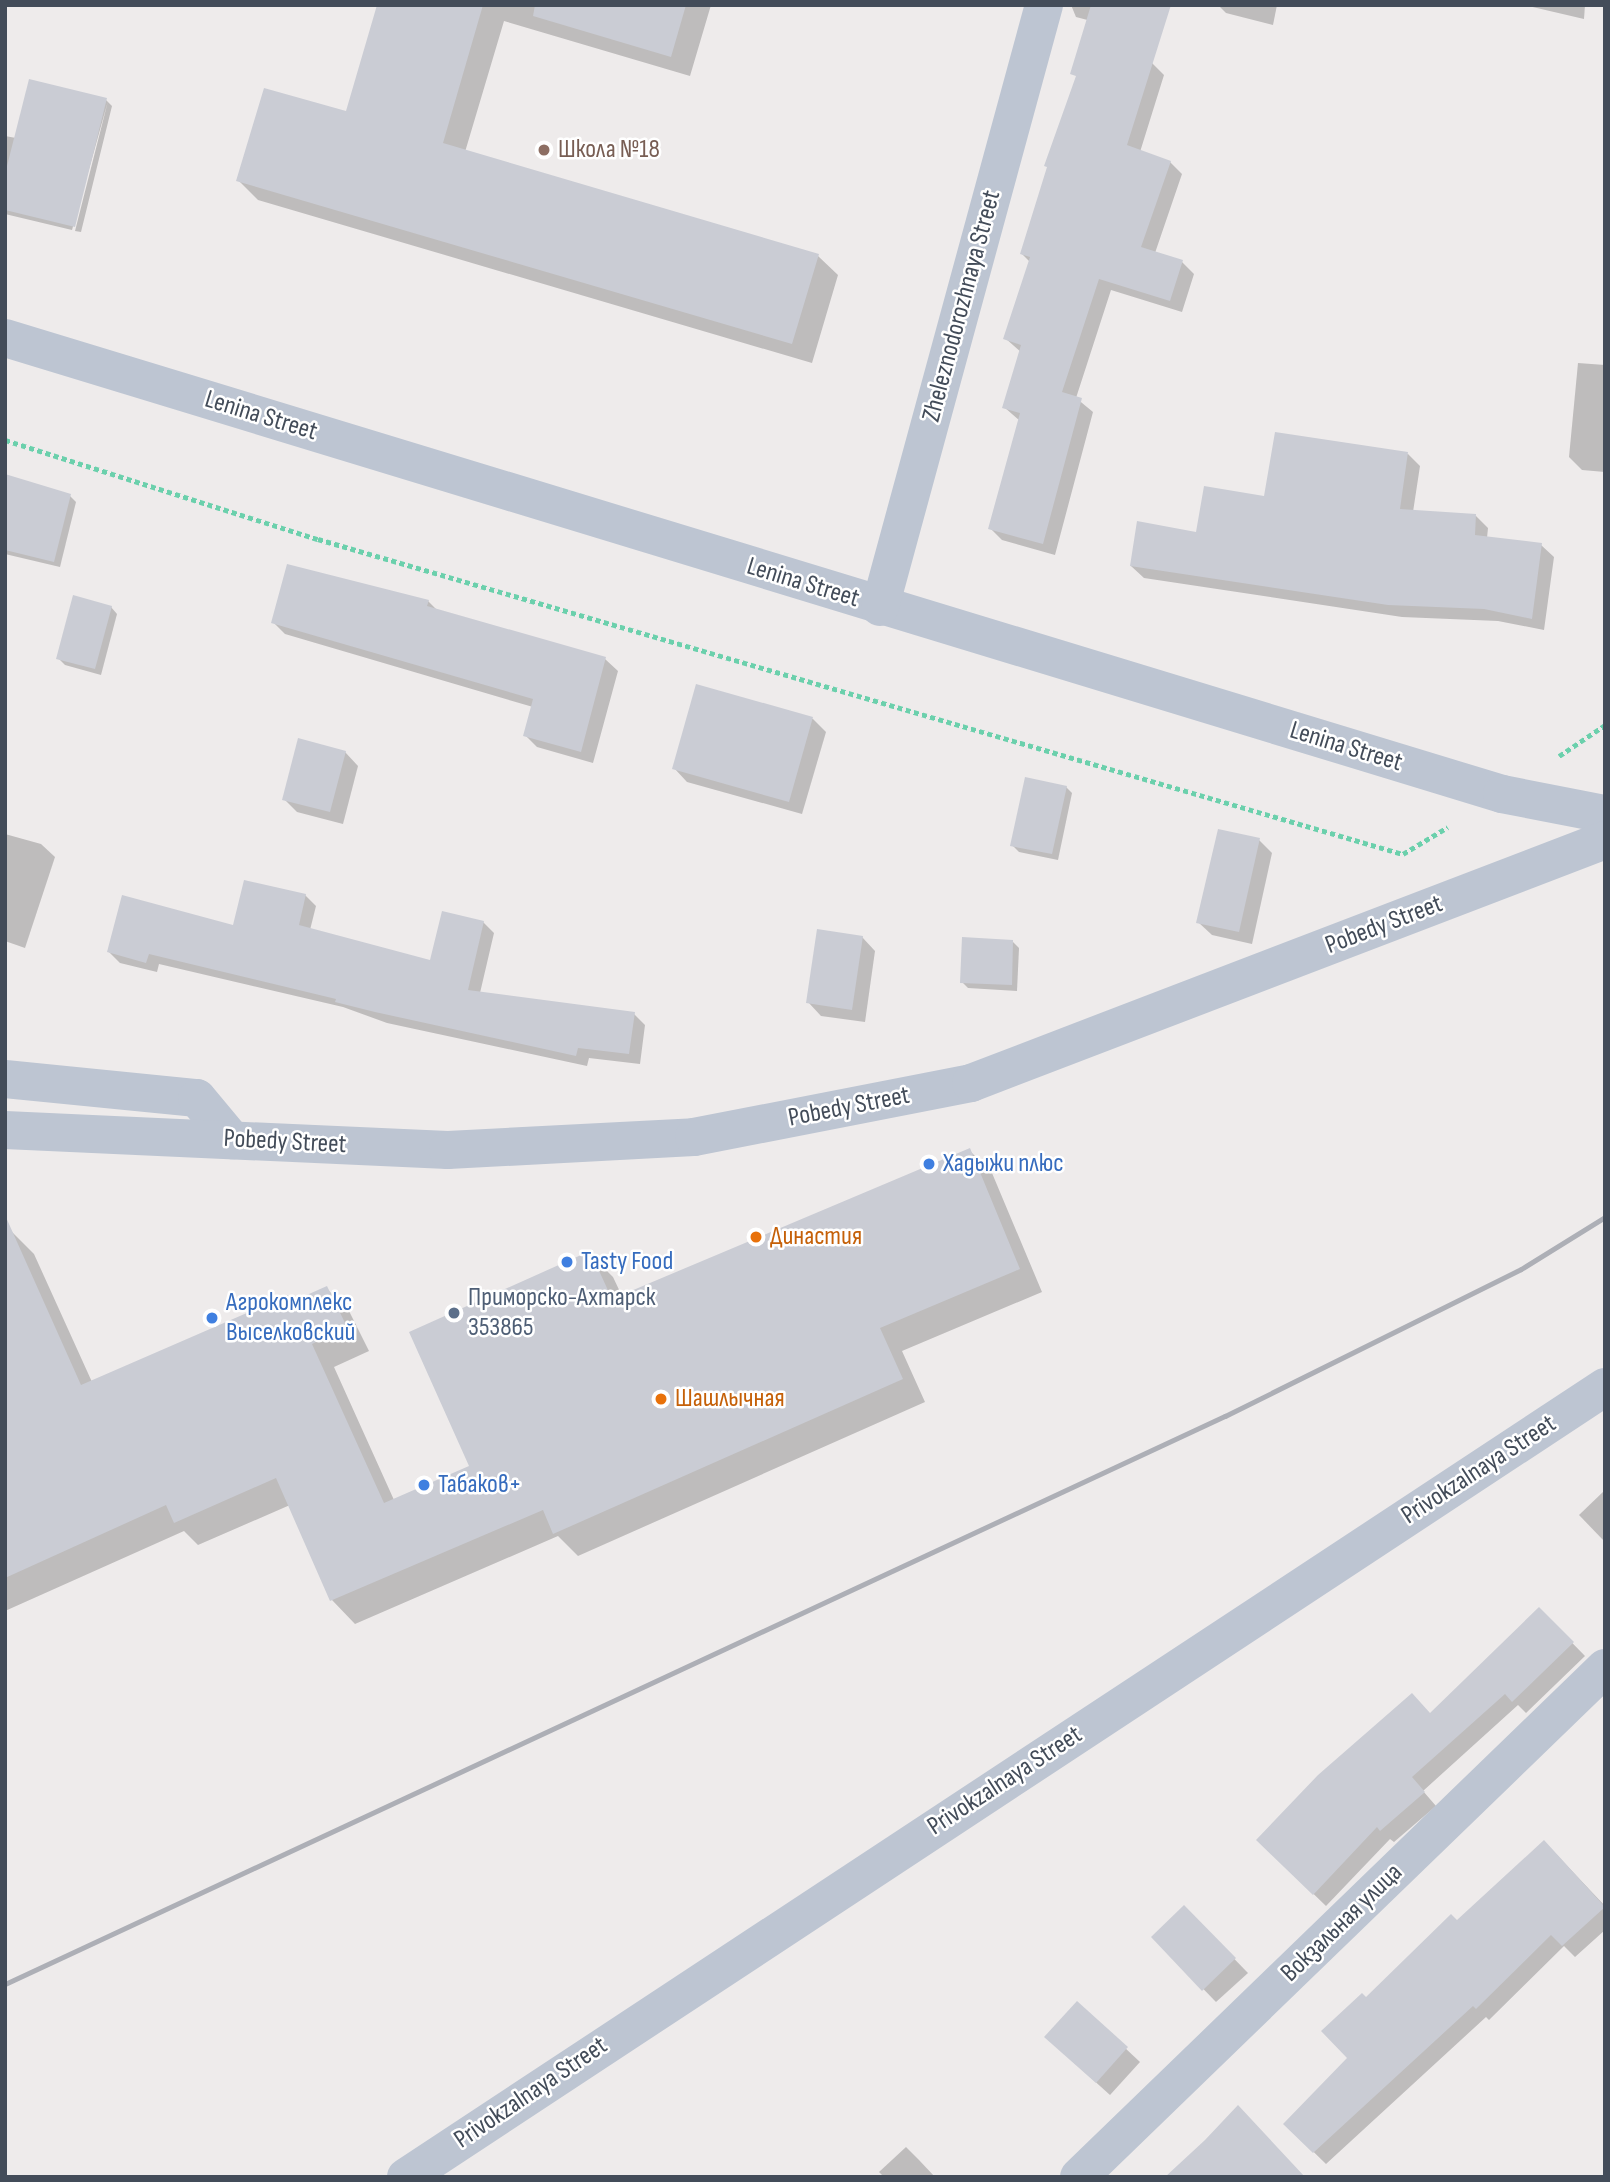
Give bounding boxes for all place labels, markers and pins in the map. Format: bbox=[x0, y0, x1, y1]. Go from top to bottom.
place label: Школа №18 bbox=[558, 134, 660, 166]
marker: Школа №18 bbox=[536, 142, 552, 158]
place label: Хадыжи плюс bbox=[943, 1148, 1064, 1180]
marker: Хадыжи плюс bbox=[921, 1156, 937, 1172]
place label: Династия bbox=[770, 1221, 862, 1253]
marker: Династия bbox=[748, 1229, 764, 1245]
place label: Tasty Food bbox=[581, 1246, 673, 1278]
marker: Tasty Food bbox=[559, 1254, 575, 1270]
place label: Приморско-Ахтарск 353865 bbox=[468, 1282, 656, 1344]
place label: Агрокомплекс Выселковский bbox=[226, 1287, 355, 1348]
marker: Приморско-Ахтарск 353865 bbox=[446, 1305, 462, 1321]
marker: Агрокомплекс Выселковский bbox=[204, 1310, 220, 1326]
place label: Шашлычная bbox=[675, 1383, 785, 1415]
marker: Шашлычная bbox=[653, 1391, 669, 1407]
place label: Табаков+ bbox=[438, 1469, 521, 1501]
marker: Табаков+ bbox=[416, 1477, 432, 1493]

